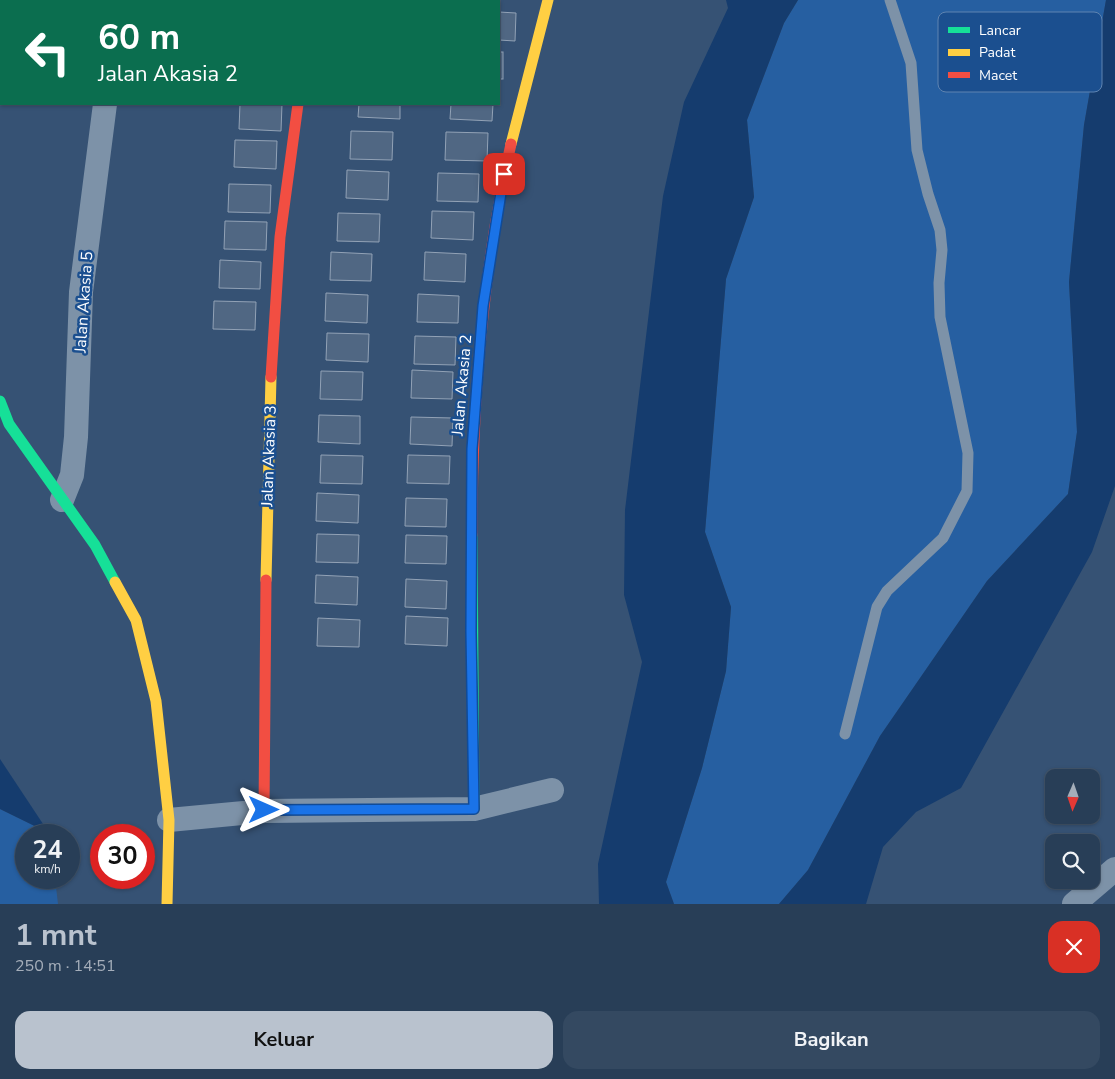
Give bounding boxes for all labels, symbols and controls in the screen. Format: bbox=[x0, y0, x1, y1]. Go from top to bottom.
legend bbox=[938, 12, 1102, 92]
text: 60 m bbox=[98, 14, 180, 61]
icon: left bbox=[15, 20, 80, 85]
text: Lancar bbox=[979, 21, 1021, 40]
text: Padat bbox=[979, 43, 1016, 62]
text: Jalan Akasia 2 bbox=[98, 59, 238, 89]
text: Macet bbox=[979, 66, 1017, 85]
pin bbox=[483, 153, 525, 195]
icon: arrive bbox=[490, 160, 518, 188]
street label: Jalan Akasia 5 bbox=[69, 251, 99, 355]
street label: Jalan Akasia 2 bbox=[447, 333, 477, 438]
street label: Jalan Akasia 3 bbox=[256, 405, 282, 508]
north arrow bbox=[1045, 769, 1100, 824]
map controls bbox=[1045, 769, 1100, 889]
position arrow bbox=[237, 783, 289, 835]
speed limit sign: 30 bbox=[90, 824, 155, 889]
text: 24 bbox=[32, 833, 63, 867]
button: search bbox=[1045, 834, 1100, 889]
text: km/h bbox=[34, 861, 61, 877]
text: 1 mnt bbox=[15, 915, 96, 956]
button: close bbox=[1048, 921, 1100, 973]
text: 250 m · 14:51 bbox=[15, 955, 116, 977]
button: Keluar bbox=[15, 1011, 553, 1069]
button: Bagikan bbox=[563, 1011, 1100, 1069]

